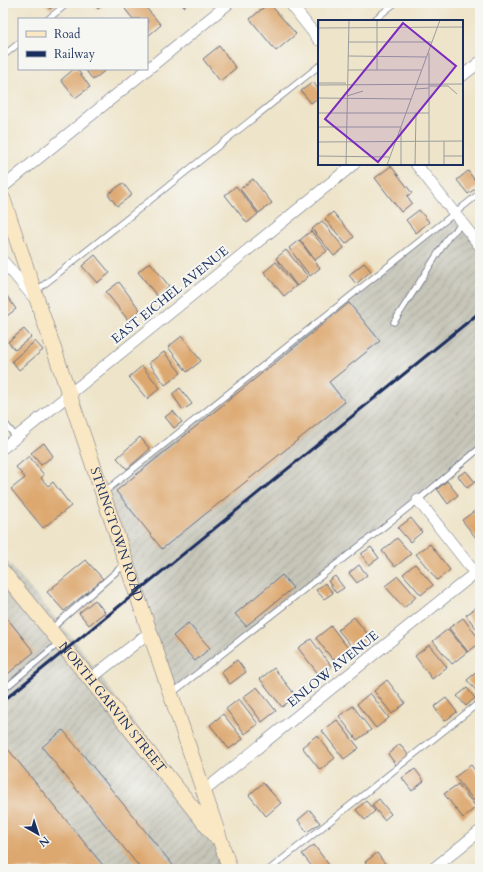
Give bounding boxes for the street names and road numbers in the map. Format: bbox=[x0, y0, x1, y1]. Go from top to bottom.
street label: EAST EICHEL AVENUE bbox=[108, 242, 232, 348]
street label: STRINGTOWN ROAD bbox=[85, 465, 148, 604]
street label: ENLOW AVENUE bbox=[284, 627, 382, 711]
street label: NORTH GARVIN STREET bbox=[54, 638, 171, 777]

